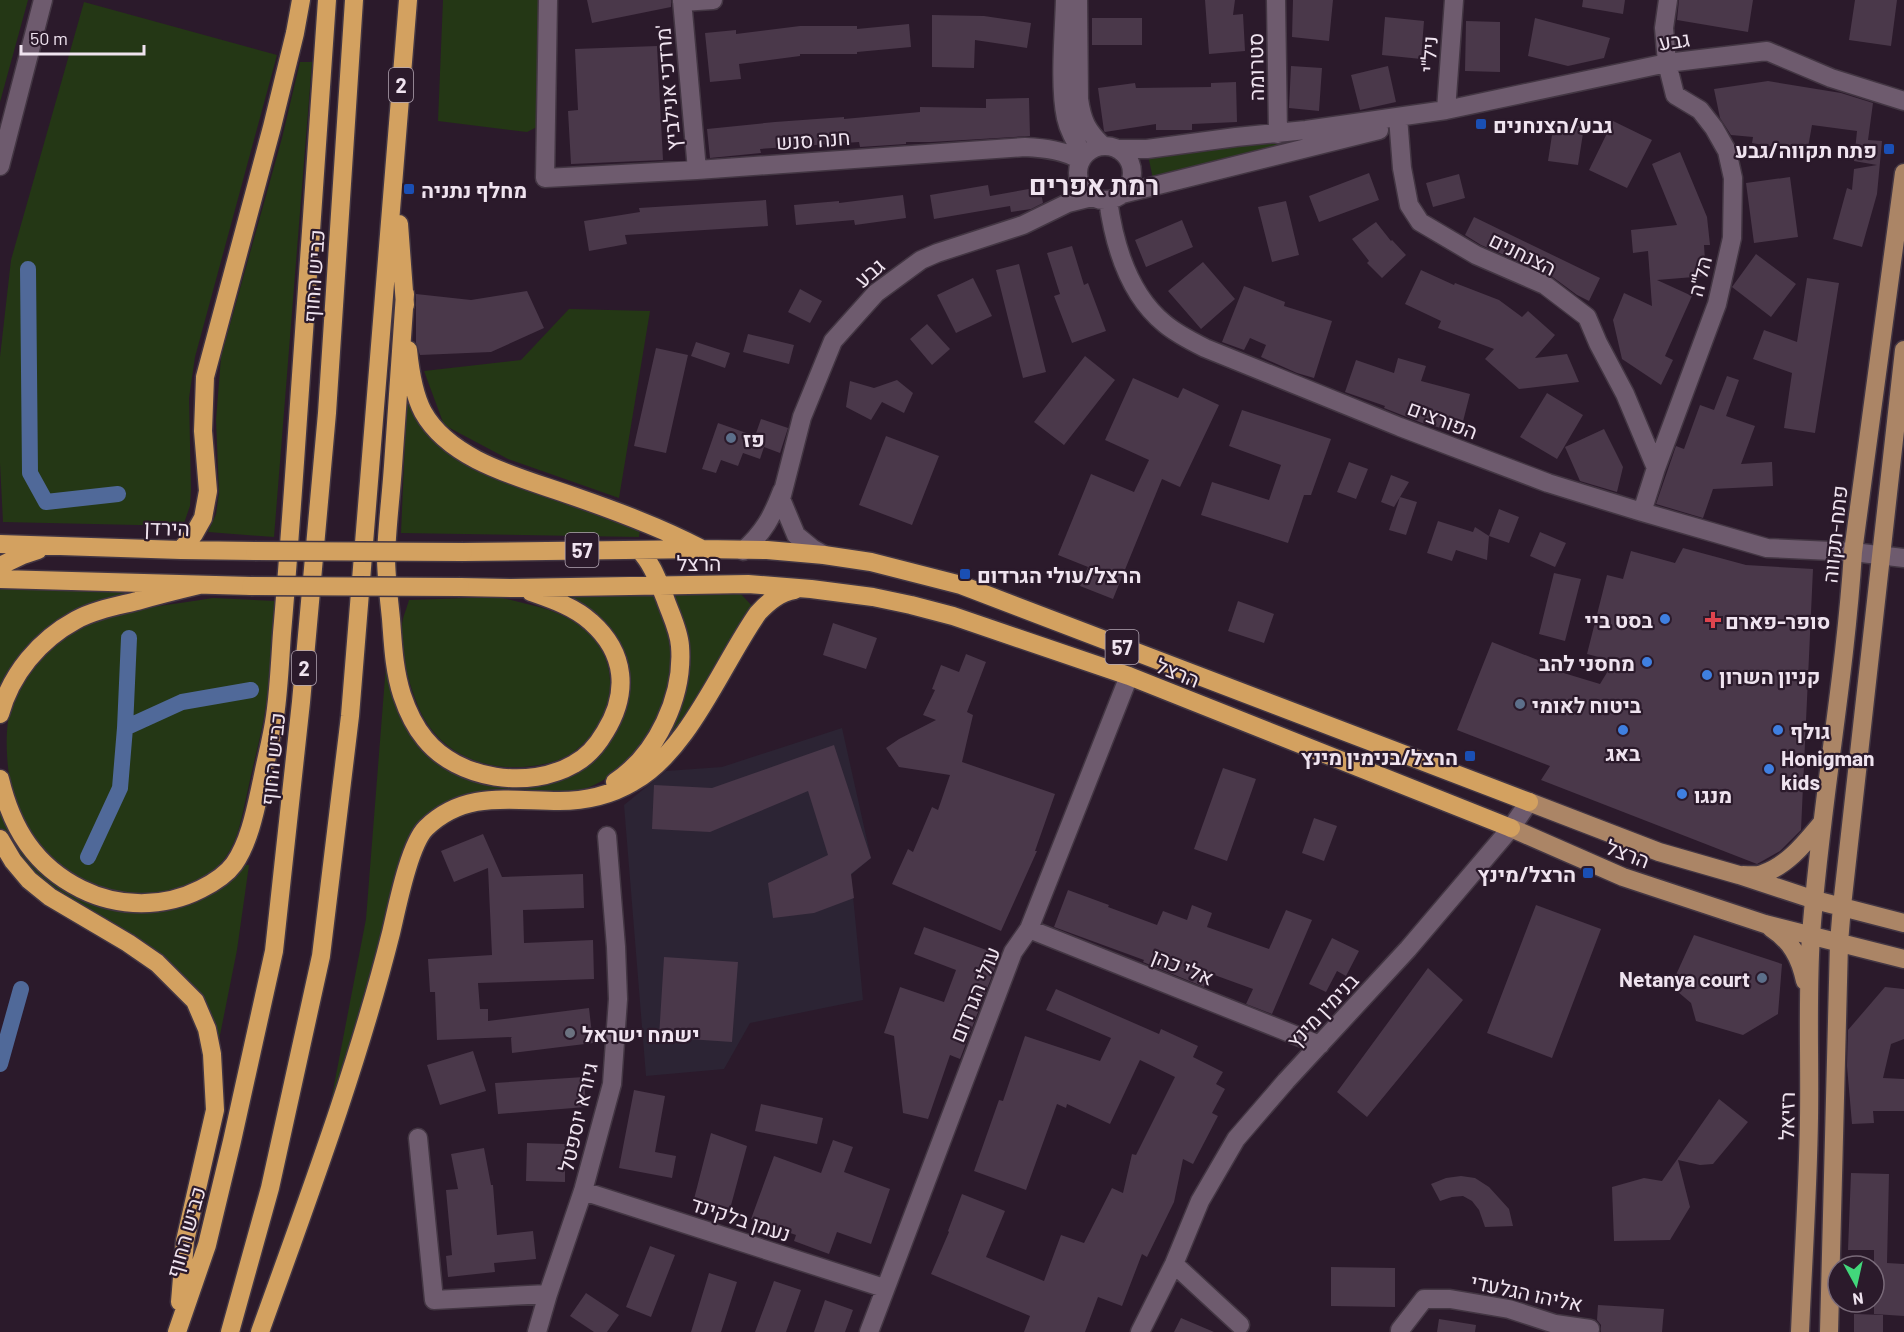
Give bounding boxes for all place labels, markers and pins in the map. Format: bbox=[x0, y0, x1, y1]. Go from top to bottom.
place label: גבע/הצנחנים bbox=[1493, 112, 1613, 137]
marker: גבע/הצנחנים bbox=[1474, 117, 1488, 131]
place label: פתח תקווה/גבע bbox=[1735, 137, 1877, 162]
marker: פתח תקווה/גבע bbox=[1882, 142, 1896, 156]
place label: מחלף נתניה bbox=[421, 177, 527, 202]
marker: מחלף נתניה bbox=[402, 182, 416, 196]
place label: פז bbox=[743, 426, 765, 451]
marker: פז bbox=[724, 431, 738, 445]
place label: הרצל/עולי הגרדום bbox=[977, 562, 1141, 587]
marker: הרצל/עולי הגרדום bbox=[958, 567, 972, 581]
place label: בסט ביי bbox=[1585, 607, 1654, 632]
place label: סופר-פארם bbox=[1725, 608, 1830, 633]
marker: בסט ביי bbox=[1658, 612, 1672, 626]
marker: סופר-פארם bbox=[1706, 613, 1720, 627]
place label: מחסני להב bbox=[1539, 650, 1635, 675]
marker: מחסני להב bbox=[1640, 655, 1654, 669]
place label: קניון השרון bbox=[1719, 663, 1820, 688]
marker: קניון השרון bbox=[1700, 668, 1714, 682]
place label: ביטוח לאומי bbox=[1532, 692, 1642, 717]
marker: ביטוח לאומי bbox=[1513, 697, 1527, 711]
place label: גולף bbox=[1790, 718, 1830, 743]
marker: באג bbox=[1616, 723, 1630, 737]
marker: גולף bbox=[1771, 723, 1785, 737]
place label: באג bbox=[1606, 740, 1641, 765]
place label: הרצל/בנימין מינץ bbox=[1301, 744, 1458, 769]
place label: Honigman kids bbox=[1781, 745, 1875, 794]
marker: הרצל/בנימין מינץ bbox=[1463, 749, 1477, 763]
marker: Honigman kids bbox=[1762, 762, 1776, 776]
place label: מנגו bbox=[1694, 782, 1732, 807]
marker: מנגו bbox=[1675, 787, 1689, 801]
place label: הרצל/מינץ bbox=[1478, 861, 1576, 886]
marker: הרצל/מינץ bbox=[1581, 866, 1595, 880]
place label: Netanya court bbox=[1619, 966, 1750, 991]
marker: Netanya court bbox=[1755, 971, 1769, 985]
place label: ישמח ישראל bbox=[582, 1021, 700, 1046]
marker: ישמח ישראל bbox=[563, 1026, 577, 1040]

